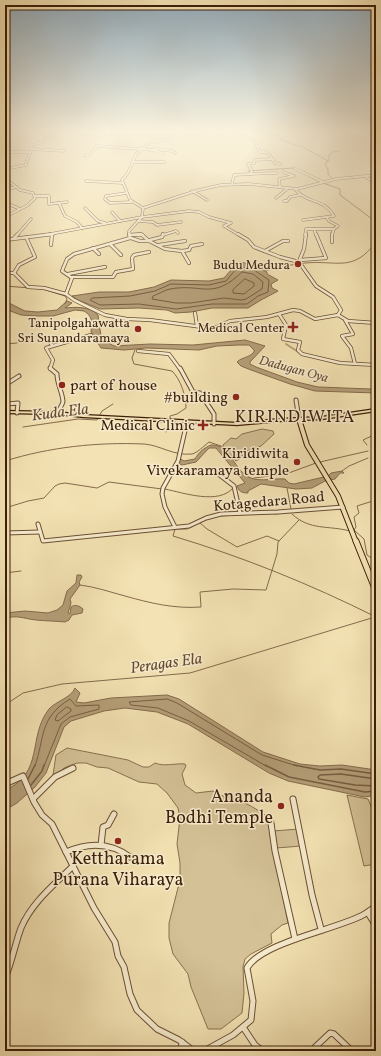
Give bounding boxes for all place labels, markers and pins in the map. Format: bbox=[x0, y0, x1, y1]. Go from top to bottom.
place label: Budu Medura bbox=[213, 257, 290, 275]
marker: Budu Medura bbox=[293, 259, 303, 269]
place label: Tanipolgahawatta Sri Sunandaramaya bbox=[18, 315, 130, 348]
place label: Medical Center bbox=[198, 320, 285, 338]
marker: Medical Center bbox=[287, 321, 299, 333]
marker: Tanipolgahawatta Sri Sunandaramaya bbox=[133, 324, 143, 334]
place label: part of house bbox=[70, 376, 157, 397]
marker: part of house bbox=[57, 380, 67, 390]
place label: #building bbox=[164, 388, 228, 409]
marker: #building bbox=[231, 392, 241, 402]
place label: Medical Clinic bbox=[101, 416, 195, 437]
marker: Medical Clinic bbox=[198, 420, 208, 430]
place label: Kiridiwita Vivekaramaya temple bbox=[146, 444, 289, 482]
marker: Kiridiwita Vivekaramaya temple bbox=[292, 457, 302, 467]
place label: Ananda Bodhi Temple bbox=[165, 785, 273, 831]
marker: Ananda Bodhi Temple bbox=[276, 801, 286, 811]
marker: Kettharama Purana Viharaya bbox=[113, 836, 123, 846]
place label: Kettharama Purana Viharaya bbox=[52, 847, 184, 893]

